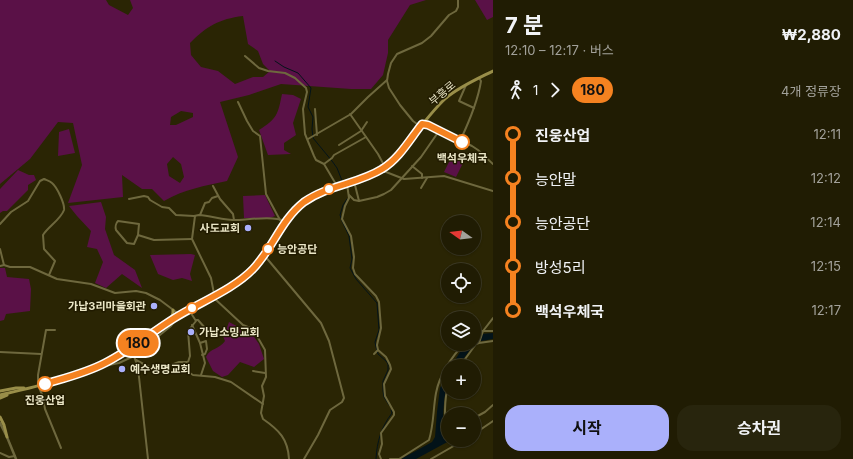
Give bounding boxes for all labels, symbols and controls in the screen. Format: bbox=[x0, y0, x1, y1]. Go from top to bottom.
text: 7 분 bbox=[505, 12, 543, 38]
text: ₩2,880 bbox=[782, 25, 841, 44]
text: 12:10 – 12:17 · 버스 bbox=[505, 42, 614, 58]
street label: 부흥로 bbox=[426, 78, 458, 108]
icon: walk bbox=[505, 79, 527, 101]
icon: forward bbox=[544, 79, 566, 101]
text: 180 bbox=[580, 81, 605, 98]
text: 1 bbox=[533, 82, 538, 98]
text: 4개 정류장 bbox=[781, 83, 841, 99]
text: 진웅산업 bbox=[535, 126, 590, 145]
text: 12:11 bbox=[813, 126, 841, 142]
marker: 백석우체국 bbox=[454, 134, 470, 150]
place label: 백석우체국 bbox=[437, 151, 487, 165]
text: 능안말 bbox=[535, 170, 576, 189]
text: 12:12 bbox=[811, 170, 841, 186]
unlabelled marker bbox=[323, 183, 335, 195]
text: 능안공단 bbox=[535, 214, 590, 233]
text: 12:14 bbox=[810, 214, 841, 230]
north arrow bbox=[441, 215, 481, 255]
map controls bbox=[441, 215, 481, 447]
place label: 사도교회 bbox=[200, 221, 240, 235]
marker: 사도교회 bbox=[243, 223, 253, 233]
place label: 능안공단 bbox=[277, 242, 317, 256]
marker: 능안공단 bbox=[262, 243, 274, 255]
text: 방성5리 bbox=[535, 258, 586, 277]
text: 12:15 bbox=[811, 258, 841, 274]
button: locate bbox=[441, 263, 481, 303]
place label: 가납3리마을회관 bbox=[68, 299, 146, 313]
marker: 가납3리마을회관 bbox=[149, 301, 159, 311]
unlabelled marker bbox=[186, 302, 198, 314]
text: 백석우체국 bbox=[535, 302, 604, 321]
text: 12:17 bbox=[811, 302, 841, 318]
button: layers bbox=[441, 311, 481, 351]
place label: 가납소밍교회 bbox=[199, 325, 260, 339]
marker: 가납소밍교회 bbox=[186, 327, 196, 337]
line badge: 180 bbox=[115, 330, 161, 356]
text: 180 bbox=[126, 334, 150, 351]
button: + bbox=[441, 359, 481, 399]
place label: 예수생명교회 bbox=[130, 362, 191, 376]
marker: 예수생명교회 bbox=[117, 364, 127, 374]
marker: 진웅산업 bbox=[37, 376, 53, 392]
place label: 진웅산업 bbox=[25, 393, 65, 407]
button: 시작 bbox=[505, 405, 669, 451]
button: 승차권 bbox=[677, 405, 841, 451]
button: − bbox=[441, 407, 481, 447]

